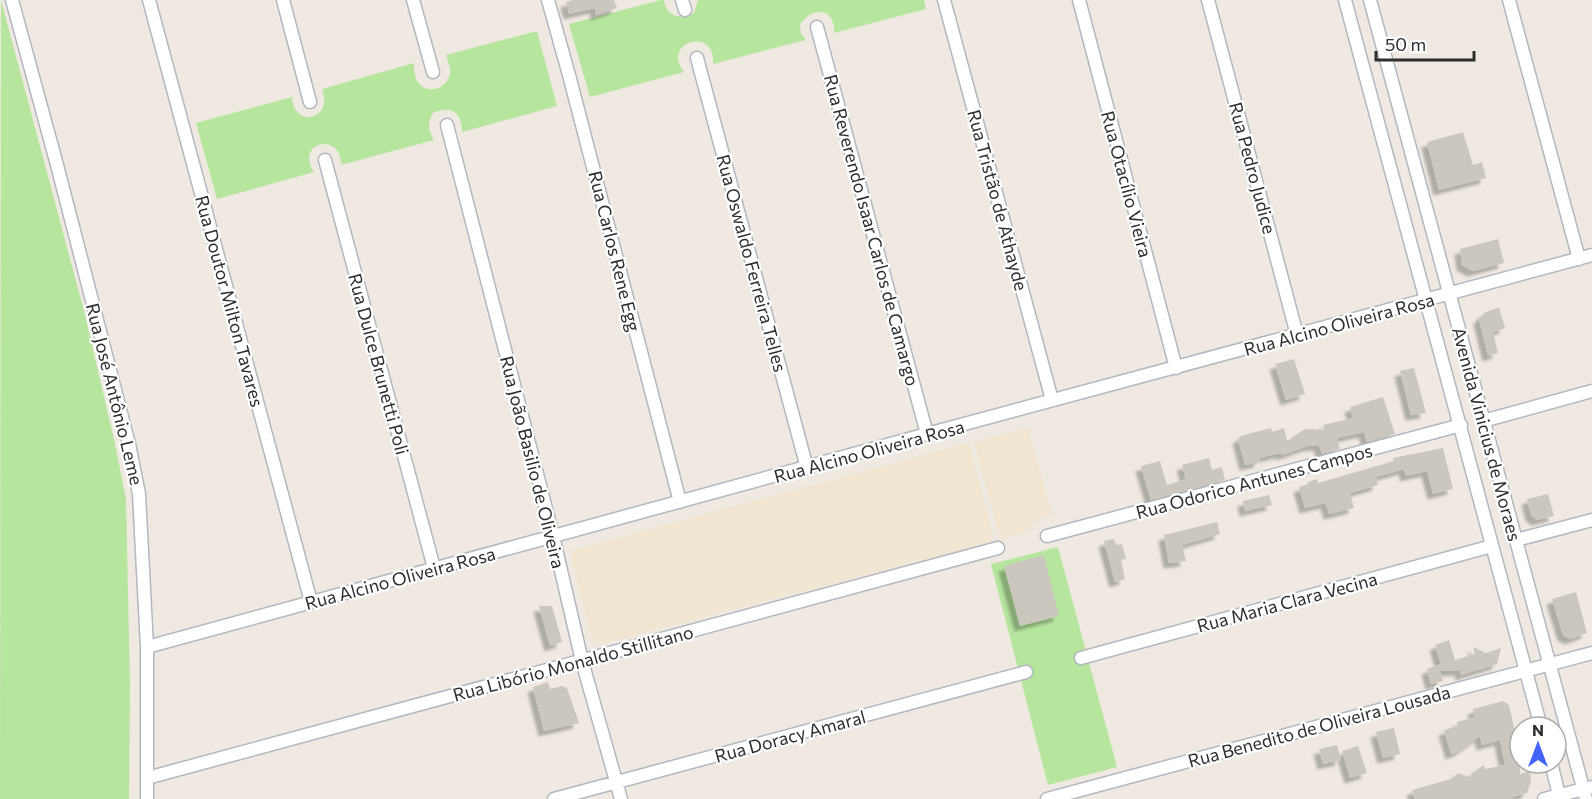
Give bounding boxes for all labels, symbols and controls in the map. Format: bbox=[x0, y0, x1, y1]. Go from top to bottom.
scale bar bbox=[1376, 24, 1474, 62]
text: 50 m bbox=[1385, 33, 1426, 55]
street label: Rua Reverendo Isaar Carlos de Camargo bbox=[820, 72, 924, 388]
street label: Rua Pedro Judice bbox=[1225, 100, 1281, 236]
street label: Rua Tristão de Athayde bbox=[963, 107, 1033, 293]
street label: Rua Otacílio Vieira bbox=[1097, 108, 1157, 260]
street label: Rua Oswaldo Ferreira Telles bbox=[712, 152, 792, 374]
street label: Rua Carlos Rene Egg bbox=[584, 168, 646, 334]
street label: Rua Doutor Milton Tavares bbox=[191, 193, 269, 409]
street label: Rua Dulce Brunetti Poli bbox=[344, 271, 414, 457]
street label: Rua Alcino Oliveira Rosa bbox=[1241, 288, 1437, 360]
street label: Rua José Antônio Leme bbox=[82, 301, 148, 487]
street label: Avenida Vinicius de Moraes bbox=[1448, 324, 1526, 544]
street label: Rua João Basilio de Oliveira bbox=[496, 353, 570, 571]
street label: Rua Alcino Oliveira Rosa bbox=[771, 415, 967, 487]
street label: Rua Odorico Antunes Campos bbox=[1133, 439, 1375, 523]
street label: Rua Alcino Oliveira Rosa bbox=[302, 542, 498, 614]
street label: Rua Maria Clara Vecina bbox=[1194, 567, 1380, 637]
street label: Rua Libório Monaldo Stillitano bbox=[450, 620, 696, 706]
street label: Rua Benedito de Oliveira Lousada bbox=[1185, 680, 1453, 772]
street label: Rua Doracy Amaral bbox=[712, 705, 868, 767]
north arrow bbox=[1508, 715, 1568, 775]
text: N bbox=[1532, 720, 1544, 739]

